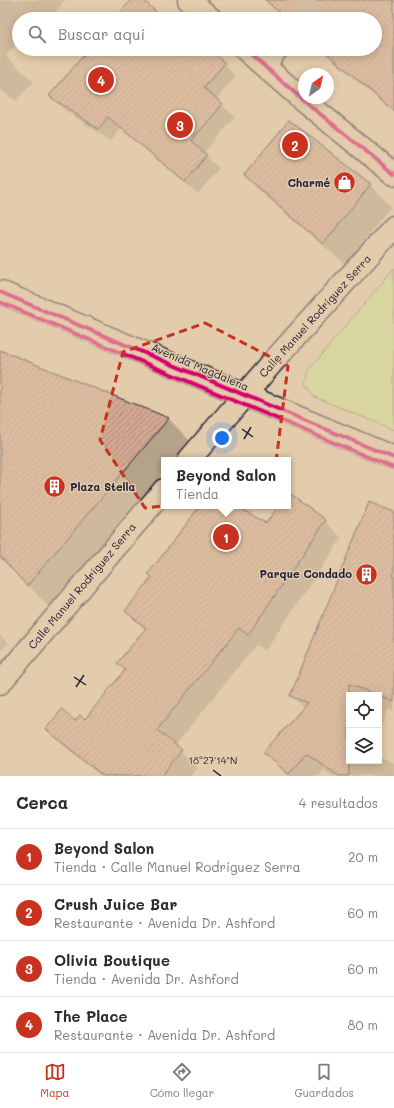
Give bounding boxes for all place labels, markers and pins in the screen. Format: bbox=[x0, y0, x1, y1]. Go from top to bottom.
pin: 4 bbox=[88, 65, 114, 95]
pin: 3 bbox=[167, 110, 193, 140]
pin: 2 bbox=[282, 130, 308, 160]
shop icon: Charmé bbox=[332, 170, 358, 196]
place label: Charmé bbox=[288, 175, 330, 190]
building icon: Plaza Stella bbox=[42, 474, 68, 500]
place label: Plaza Stella bbox=[70, 479, 135, 494]
pin: 1 bbox=[213, 522, 239, 552]
building icon: Parque Condado bbox=[354, 561, 380, 587]
place label: Parque Condado bbox=[260, 566, 352, 581]

